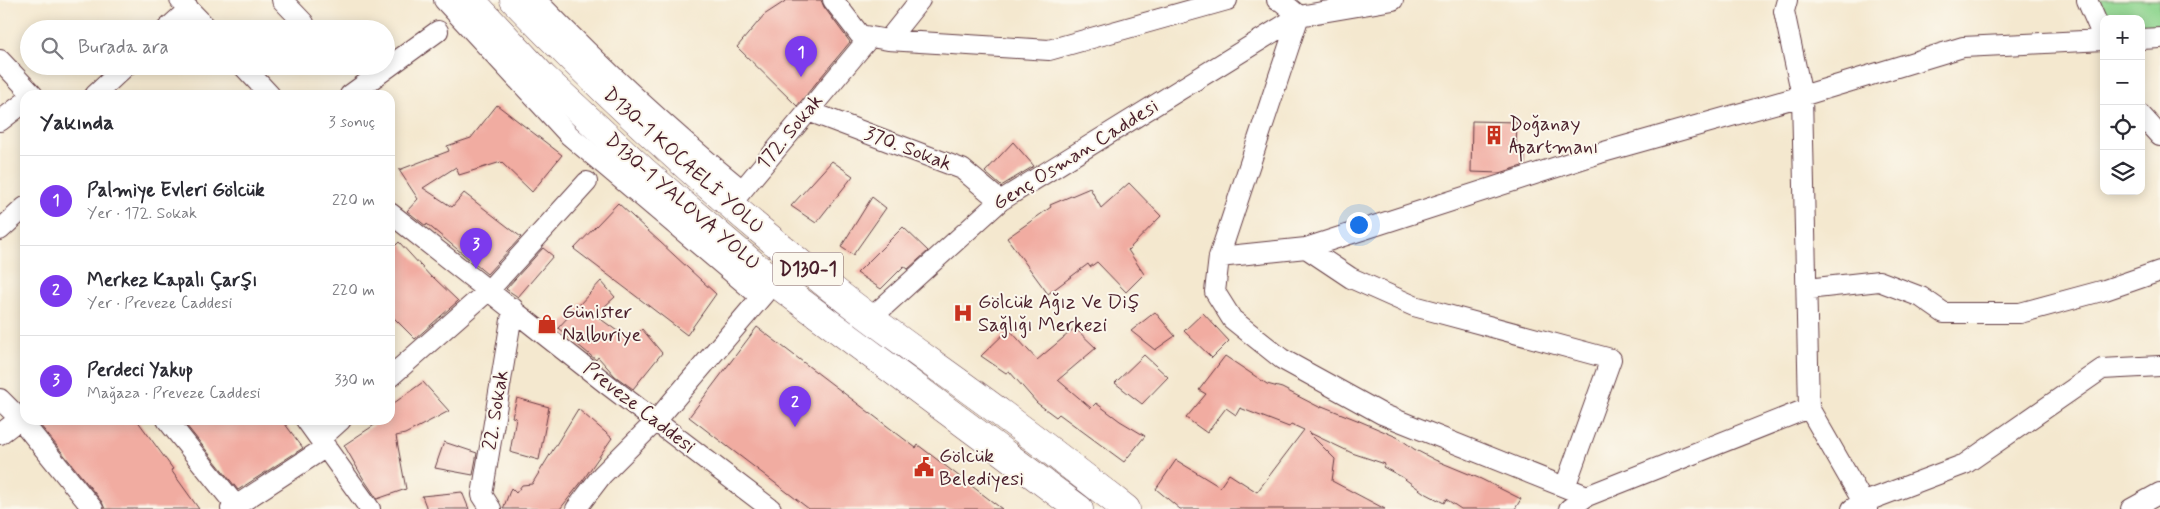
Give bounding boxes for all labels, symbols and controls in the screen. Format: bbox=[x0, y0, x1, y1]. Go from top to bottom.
map controls bbox=[2100, 15, 2145, 195]
button: + bbox=[2100, 15, 2145, 60]
search box bbox=[20, 20, 395, 75]
icon: search bbox=[38, 34, 66, 62]
text: Burada ara bbox=[78, 35, 169, 60]
pin: 1 bbox=[785, 36, 817, 77]
button: − bbox=[2100, 60, 2145, 105]
street label: D130-1 KOCAELİ YOLU bbox=[597, 82, 769, 240]
street label: 172. Sokak bbox=[750, 88, 830, 176]
street label: Genç Osman Caddesi bbox=[988, 93, 1164, 217]
button: locate bbox=[2100, 105, 2145, 150]
text: Yakında bbox=[40, 109, 114, 137]
place label: Doğanay Apartmanı bbox=[1509, 111, 1599, 162]
text: 3 sonuç bbox=[328, 112, 375, 133]
street label: 370. Sokak bbox=[861, 120, 956, 178]
building icon: Doğanay Apartmanı bbox=[1483, 124, 1505, 146]
street label: D130-1 YALOVA YOLU bbox=[599, 127, 765, 277]
button: layers bbox=[2100, 150, 2145, 195]
text: Palmiye Evleri Gölcük bbox=[87, 178, 265, 203]
text: 1 bbox=[52, 190, 60, 211]
text: 220 m bbox=[332, 190, 375, 211]
text: Yer · 172. Sokak bbox=[87, 203, 197, 224]
your location bbox=[1346, 212, 1372, 238]
pin: 3 bbox=[460, 228, 492, 269]
road number: D130-1 bbox=[773, 252, 843, 286]
text: Merkez Kapalı Çarşı bbox=[87, 268, 258, 293]
text: 2 bbox=[52, 280, 60, 301]
text: 220 m bbox=[332, 280, 375, 301]
place label: Gölcük Ağız Ve Diş Sağlığı Merkezi bbox=[978, 289, 1140, 339]
text: Yer · Preveze Caddesi bbox=[87, 293, 232, 314]
place label: Günister Nalburiye bbox=[562, 299, 641, 349]
hospital icon: Gölcük Ağız Ve Diş Sağlığı Merkezi bbox=[952, 302, 974, 324]
shop icon: Günister Nalburiye bbox=[536, 313, 558, 335]
street label: Preveze Caddesi bbox=[577, 356, 701, 460]
text: Perdeci Yakup bbox=[87, 358, 193, 383]
street label: 22. Sokak bbox=[476, 368, 516, 452]
text: 3 bbox=[52, 370, 60, 391]
text: 330 m bbox=[334, 370, 375, 391]
text: Mağaza · Preveze Caddesi bbox=[87, 383, 260, 404]
pin: 2 bbox=[779, 386, 811, 427]
place label: Gölcük Belediyesi bbox=[939, 443, 1024, 493]
public building icon: Gölcük Belediyesi bbox=[913, 456, 935, 478]

